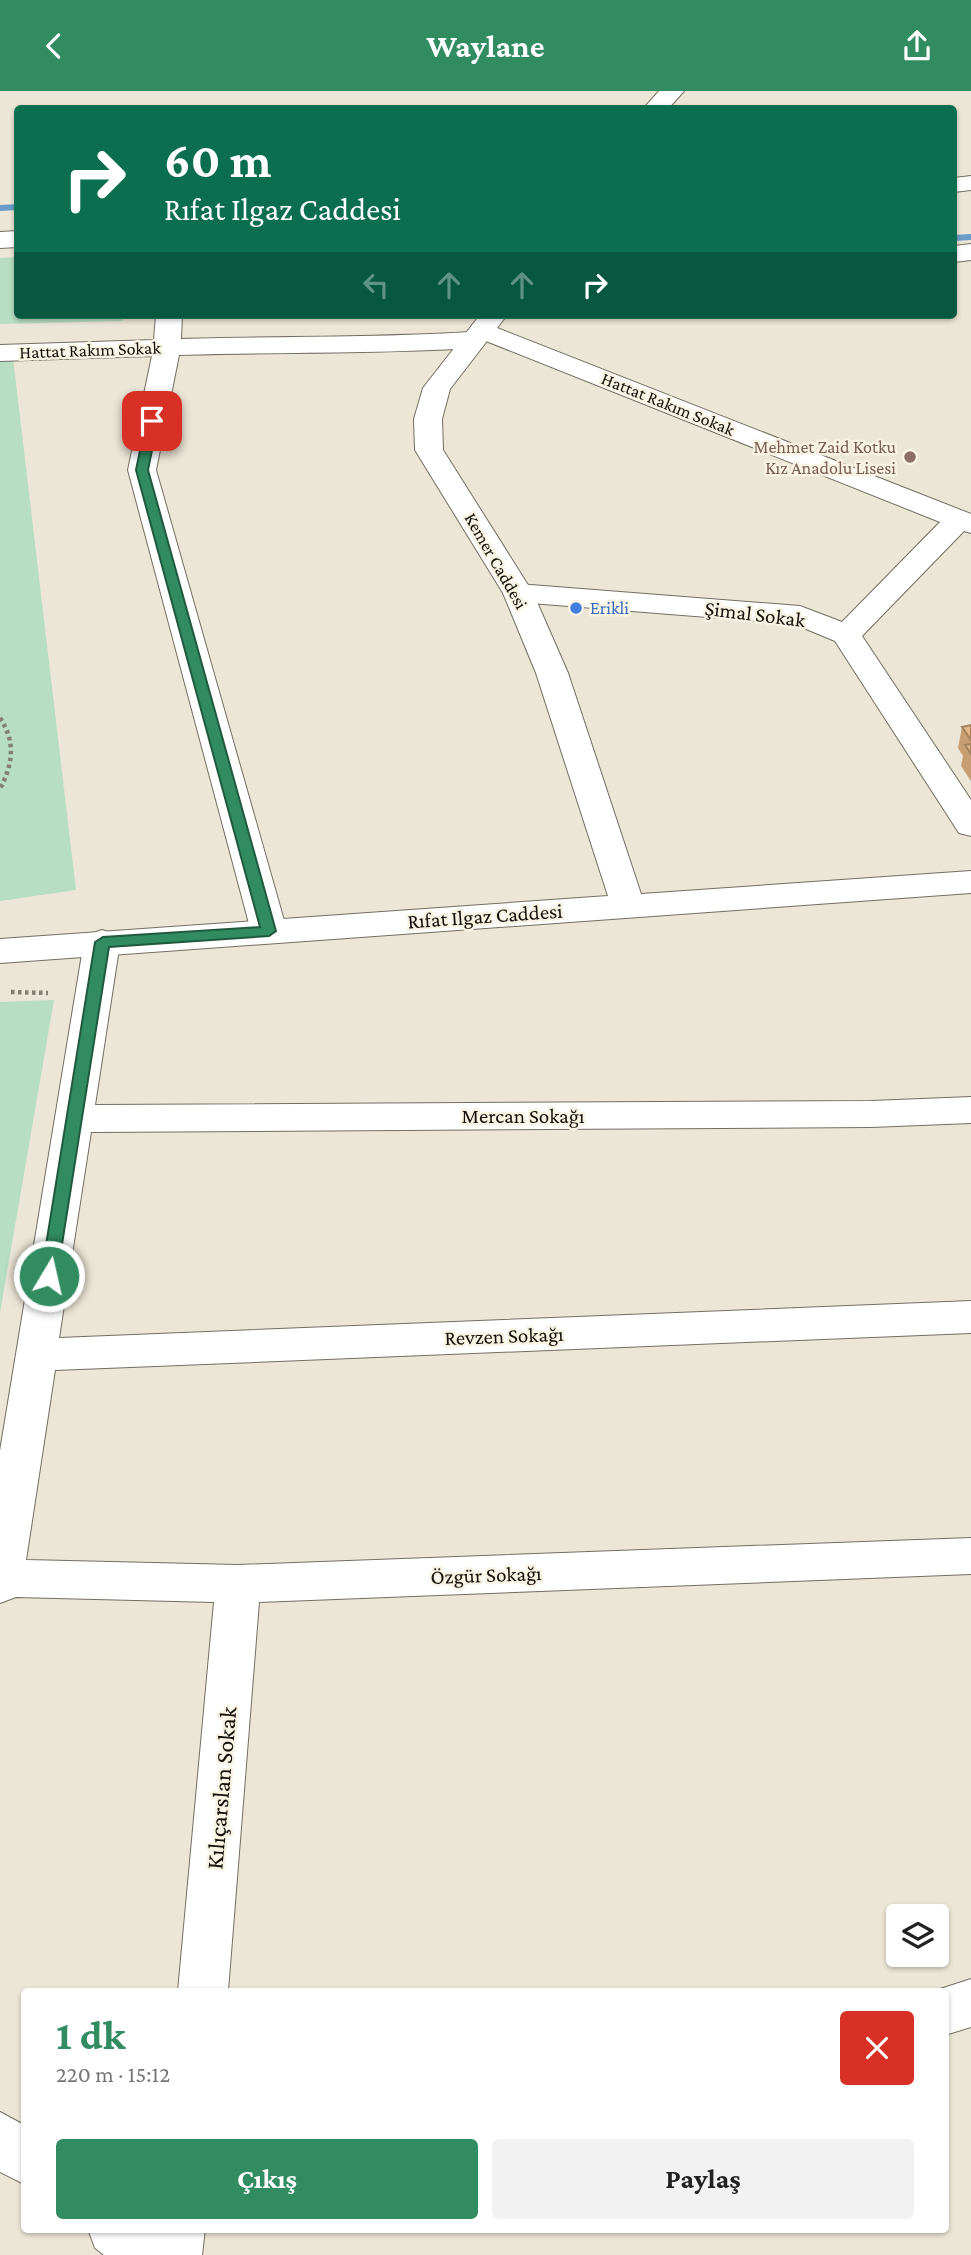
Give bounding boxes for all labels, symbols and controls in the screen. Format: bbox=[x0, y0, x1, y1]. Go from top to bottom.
icon: back bbox=[35, 27, 73, 65]
icon: share bbox=[898, 27, 936, 65]
text: Waylane bbox=[426, 28, 545, 64]
icon: right bbox=[49, 133, 140, 224]
text: 60 m bbox=[164, 133, 271, 188]
text: Rıfat Ilgaz Caddesi bbox=[164, 191, 401, 227]
icon: left bbox=[357, 266, 395, 304]
icon: ahead bbox=[430, 266, 468, 304]
icon: ahead bbox=[503, 266, 541, 304]
icon: right bbox=[576, 266, 614, 304]
street label: Hattat Rakım Sokak bbox=[19, 338, 162, 362]
street label: Hattat Rakım Sokak bbox=[599, 368, 738, 440]
pin bbox=[122, 391, 182, 451]
icon: arrive bbox=[133, 402, 171, 440]
place label: Mehmet Zaid Kotku Kız Anadolu Lisesi bbox=[753, 437, 896, 478]
marker: Mehmet Zaid Kotku Kız Anadolu Lisesi bbox=[902, 449, 918, 465]
street label: Kemer Caddesi bbox=[460, 509, 532, 613]
street label: Şimal Sokak bbox=[703, 596, 807, 632]
place label: Erikli bbox=[590, 598, 629, 618]
marker: Erikli bbox=[568, 600, 584, 616]
street label: Rıfat Ilgaz Caddesi bbox=[407, 899, 564, 933]
street label: Mercan Sokağı bbox=[462, 1104, 585, 1128]
position arrow bbox=[12, 1239, 86, 1313]
street label: Revzen Sokağı bbox=[444, 1322, 564, 1350]
street label: Özgür Sokağı bbox=[430, 1561, 542, 1589]
street label: Kılıçarslan Sokak bbox=[200, 1705, 242, 1871]
map controls bbox=[886, 1904, 949, 1967]
button: layers bbox=[886, 1904, 949, 1967]
text: 1 dk bbox=[56, 2011, 126, 2058]
button: close bbox=[840, 2011, 914, 2085]
text: 220 m · 15:12 bbox=[56, 2061, 170, 2087]
button: Çıkış bbox=[56, 2139, 478, 2219]
button: Paylaş bbox=[492, 2139, 914, 2219]

